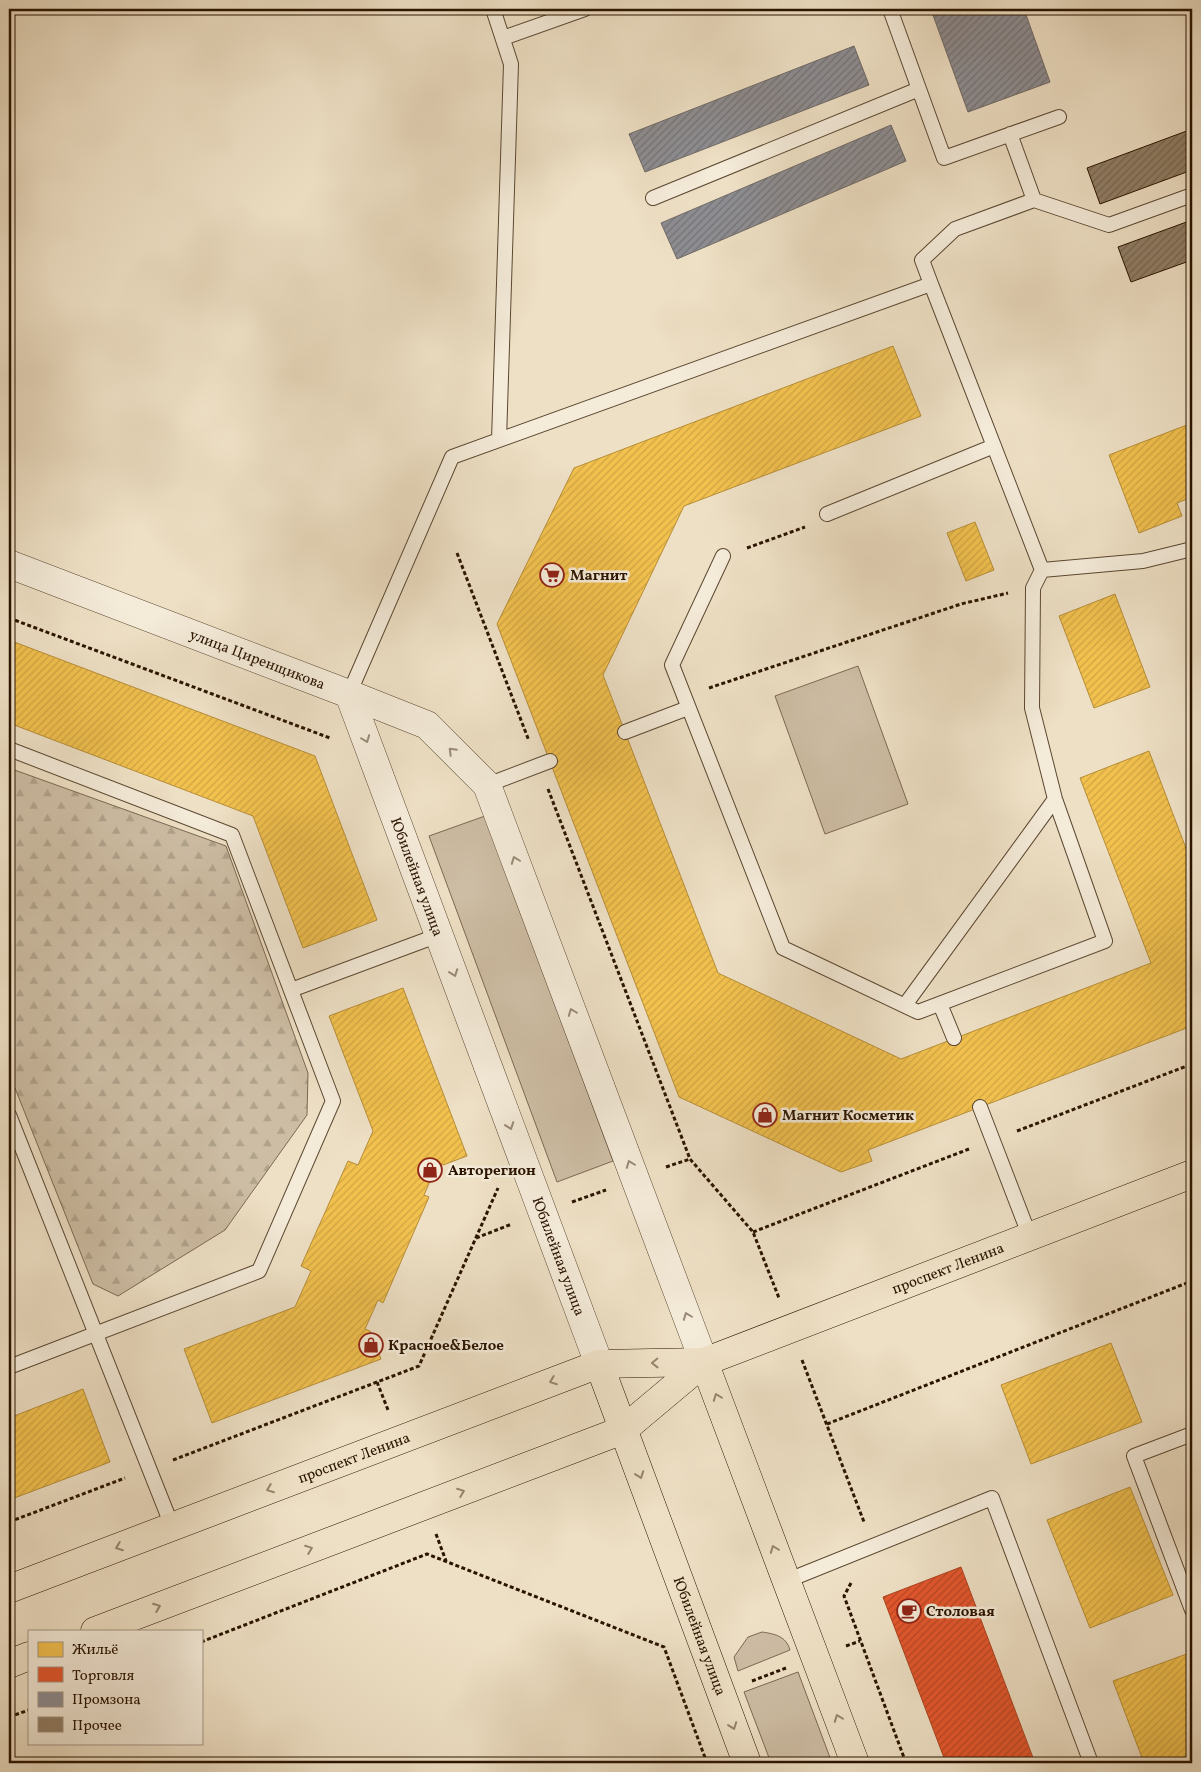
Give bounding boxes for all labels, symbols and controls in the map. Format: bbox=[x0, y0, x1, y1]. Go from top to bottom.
supermarket icon: Магнит bbox=[539, 562, 565, 588]
place label: Магнит bbox=[570, 566, 628, 587]
street label: улица Циренщикова bbox=[186, 625, 328, 696]
one-way arrow bbox=[360, 734, 370, 743]
one-way arrow bbox=[449, 748, 458, 757]
street label: Юбилейная улица bbox=[384, 815, 448, 940]
one-way arrow bbox=[511, 856, 521, 865]
one-way arrow bbox=[448, 969, 458, 977]
one-way arrow bbox=[568, 1008, 578, 1017]
shop icon: Магнит Косметик bbox=[752, 1102, 778, 1128]
place label: Магнит Косметик bbox=[782, 1106, 914, 1127]
one-way arrow bbox=[504, 1121, 514, 1129]
shop icon: Авторегион bbox=[417, 1157, 443, 1183]
one-way arrow bbox=[626, 1160, 636, 1169]
place label: Авторегион bbox=[448, 1161, 536, 1182]
street label: Юбилейная улица bbox=[526, 1194, 589, 1319]
street label: проспект Ленина bbox=[889, 1238, 1007, 1301]
one-way arrow bbox=[683, 1313, 693, 1321]
shop icon: Красное&Белое bbox=[358, 1332, 384, 1358]
place label: Красное&Белое bbox=[388, 1336, 504, 1357]
one-way arrow bbox=[651, 1358, 658, 1368]
one-way arrow bbox=[549, 1375, 558, 1385]
one-way arrow bbox=[713, 1393, 723, 1402]
street label: проспект Ленина bbox=[295, 1428, 413, 1490]
one-way arrow bbox=[634, 1470, 644, 1479]
one-way arrow bbox=[267, 1483, 275, 1493]
one-way arrow bbox=[456, 1488, 465, 1498]
one-way arrow bbox=[115, 1541, 123, 1551]
one-way arrow bbox=[304, 1545, 313, 1556]
one-way arrow bbox=[770, 1545, 780, 1554]
street label: Юбилейная улица bbox=[667, 1574, 730, 1699]
cafe icon: Столовая bbox=[896, 1598, 922, 1624]
place label: Столовая bbox=[926, 1602, 995, 1623]
one-way arrow bbox=[152, 1603, 161, 1613]
legend bbox=[28, 1630, 202, 1744]
text: Жильё bbox=[72, 1640, 118, 1661]
text: Торговля bbox=[72, 1666, 134, 1687]
text: Промзона bbox=[72, 1690, 141, 1711]
one-way arrow bbox=[834, 1714, 844, 1722]
text: Прочее bbox=[72, 1716, 122, 1737]
one-way arrow bbox=[727, 1721, 737, 1730]

